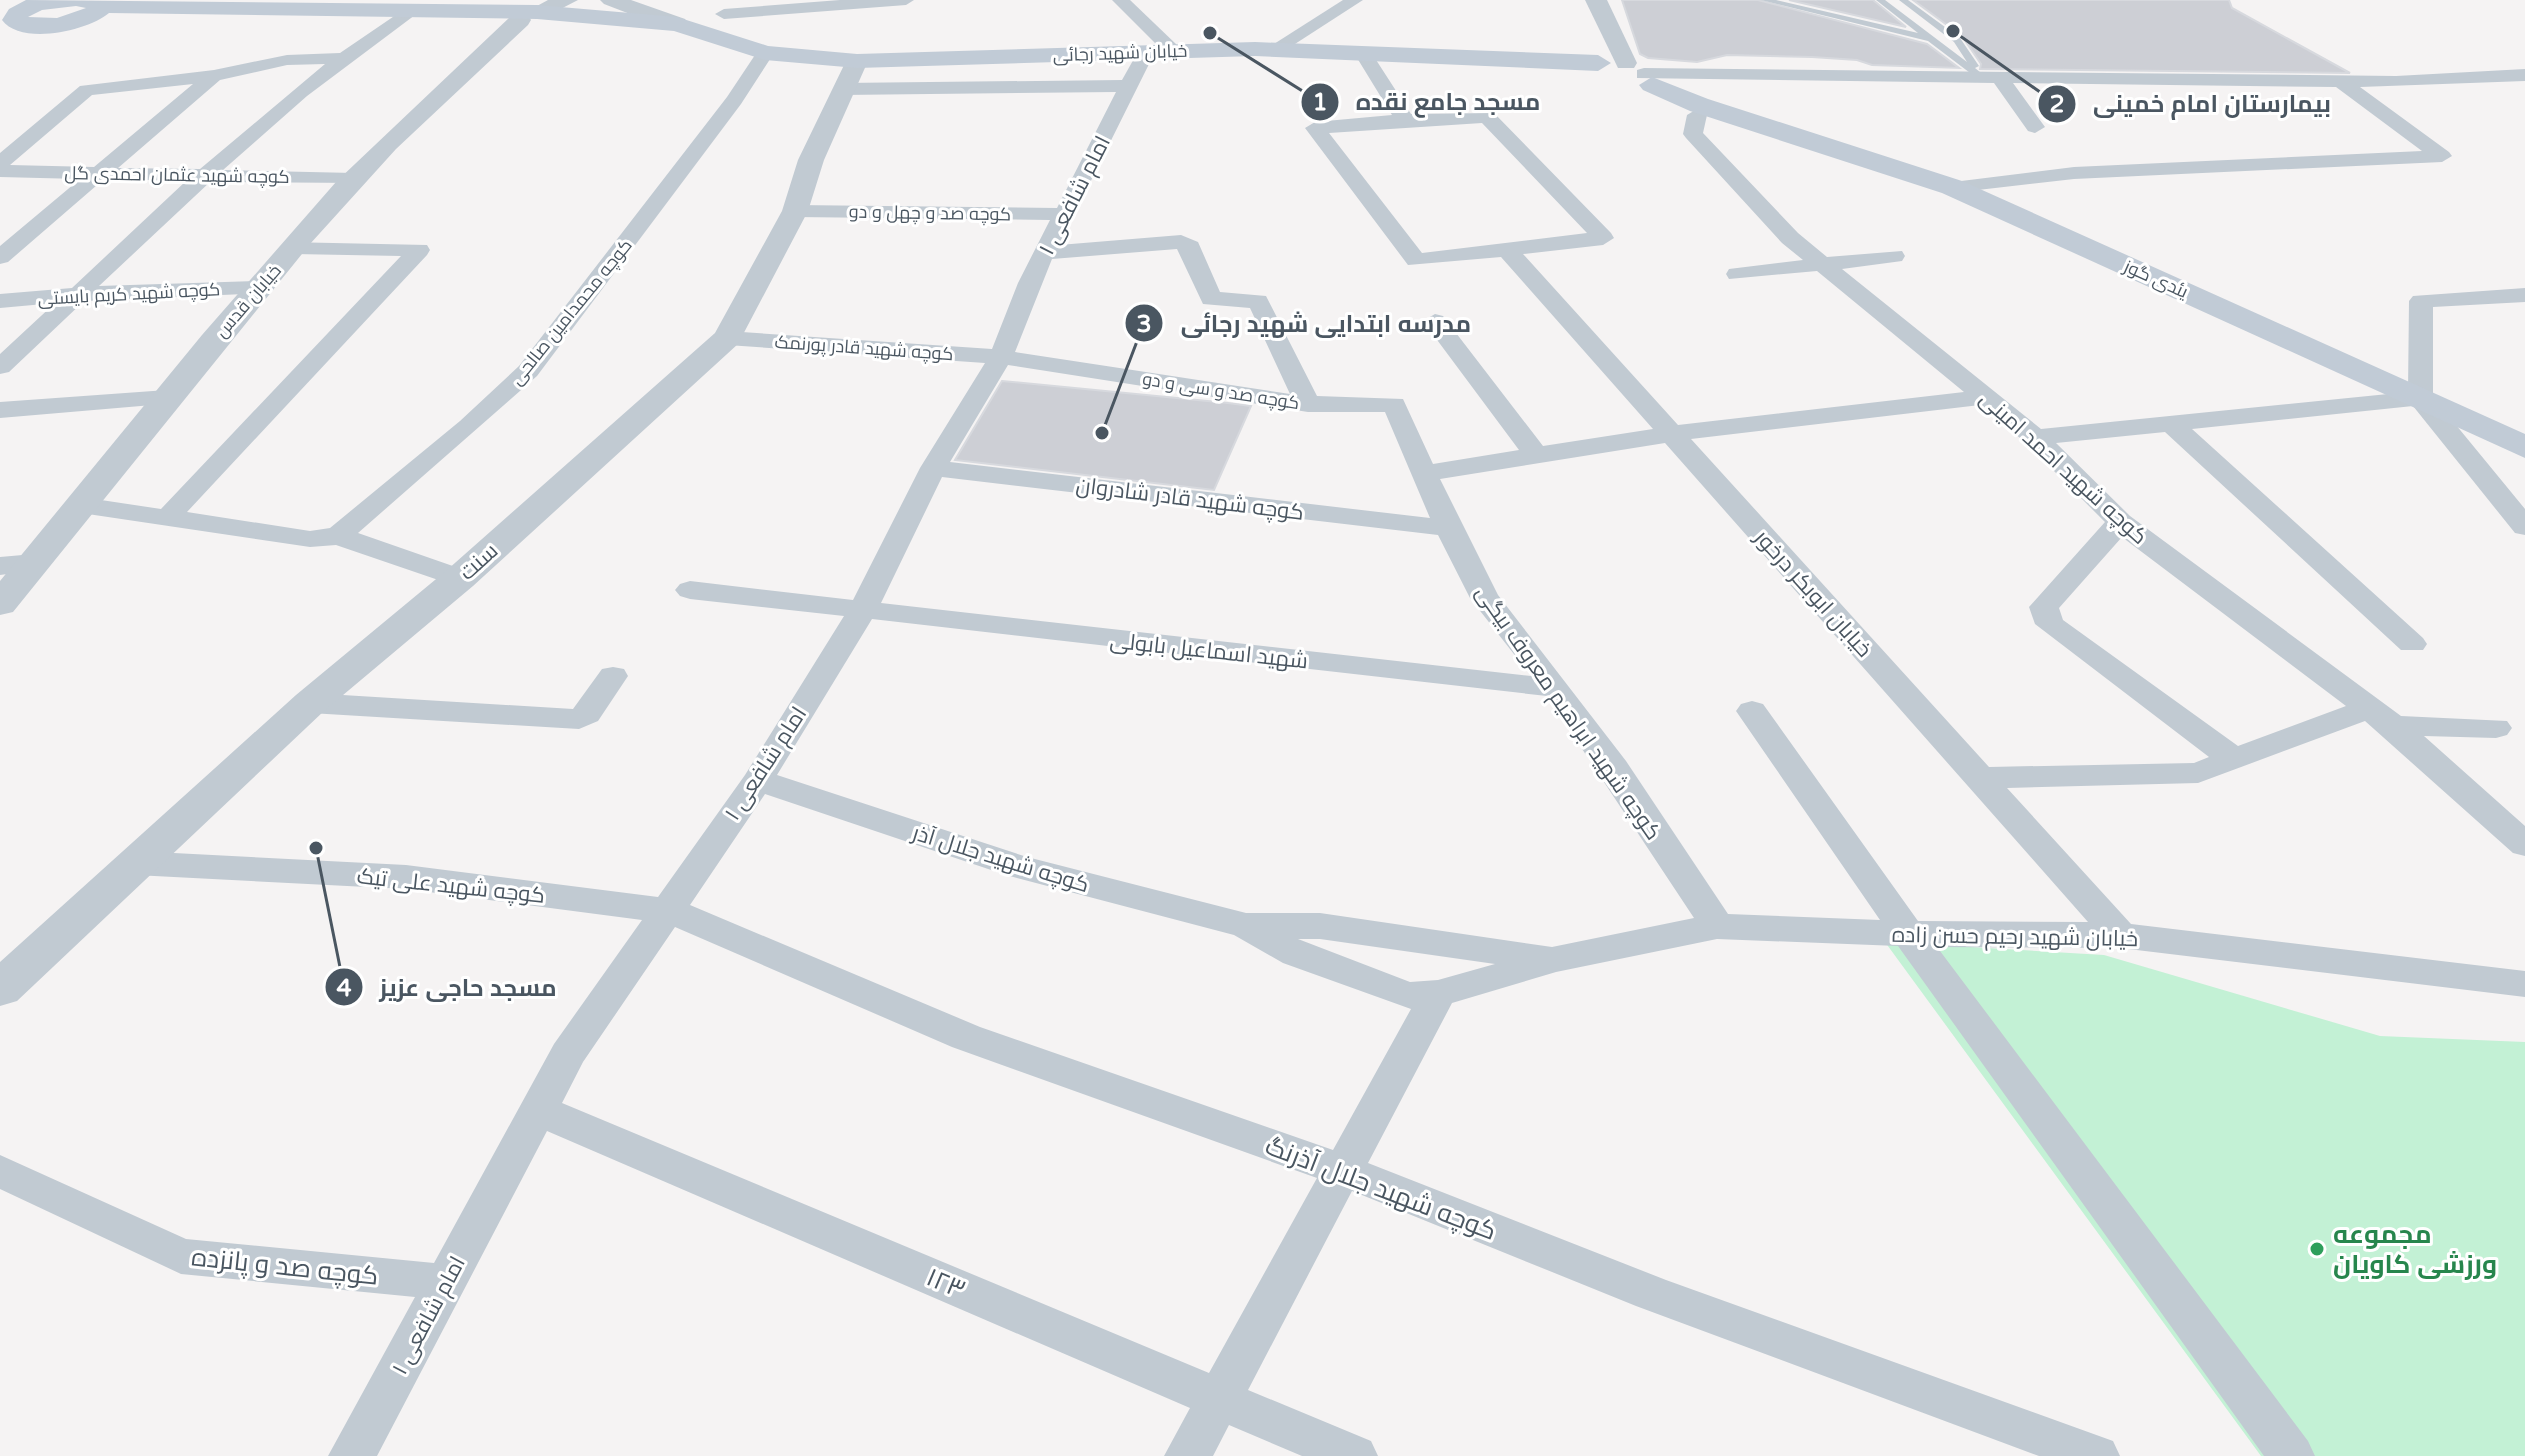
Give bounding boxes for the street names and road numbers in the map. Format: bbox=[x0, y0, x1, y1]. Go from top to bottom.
street label: خیابان شهید رجائی bbox=[1052, 40, 1188, 66]
street label: امام شافعی ۱ bbox=[1034, 132, 1118, 260]
street label: کوچه شهید عثمان احمدی گل bbox=[64, 162, 290, 189]
street label: کوچه صد و چهل و دو bbox=[849, 201, 1011, 226]
street label: کوچه محمدامین صالحی bbox=[505, 234, 637, 390]
street label: یئدی گوز bbox=[2120, 255, 2192, 303]
street label: خیابان قدس bbox=[210, 260, 286, 342]
street label: کوچه شهید کریم بایستی bbox=[37, 278, 221, 311]
street label: کوچه شهید قادر پورنمک bbox=[774, 331, 954, 366]
street label: کوچه صد و سی و دو bbox=[1141, 368, 1301, 415]
street label: کوچه شهید احمد امینی bbox=[1973, 386, 2153, 551]
street label: کوچه شهید قادر شادروان bbox=[1074, 472, 1305, 527]
street label: خیابان ابوبکر درخور bbox=[1748, 523, 1877, 663]
street label: سنت bbox=[454, 538, 503, 586]
street label: کوچه شهید ابراهیم معروف بیگی bbox=[1468, 580, 1666, 846]
street label: شهید اسماعیل بابولی bbox=[1108, 628, 1309, 674]
street label: امام شافعی ۱ bbox=[720, 702, 814, 826]
street label: کوچه شهید جلال آذر bbox=[907, 819, 1092, 899]
street label: کوچه شهید علی تیک bbox=[355, 863, 546, 910]
street label: خیابان شهید رحیم حسن زاده bbox=[1892, 922, 2138, 954]
street label: کوچه شهید جلال آذرنگ bbox=[1261, 1130, 1501, 1248]
street label: کوچه صد و پانزده bbox=[190, 1241, 380, 1293]
street label: امام شافعی ۱ bbox=[387, 1252, 473, 1380]
street label: ۱۲۳ bbox=[922, 1262, 970, 1305]

